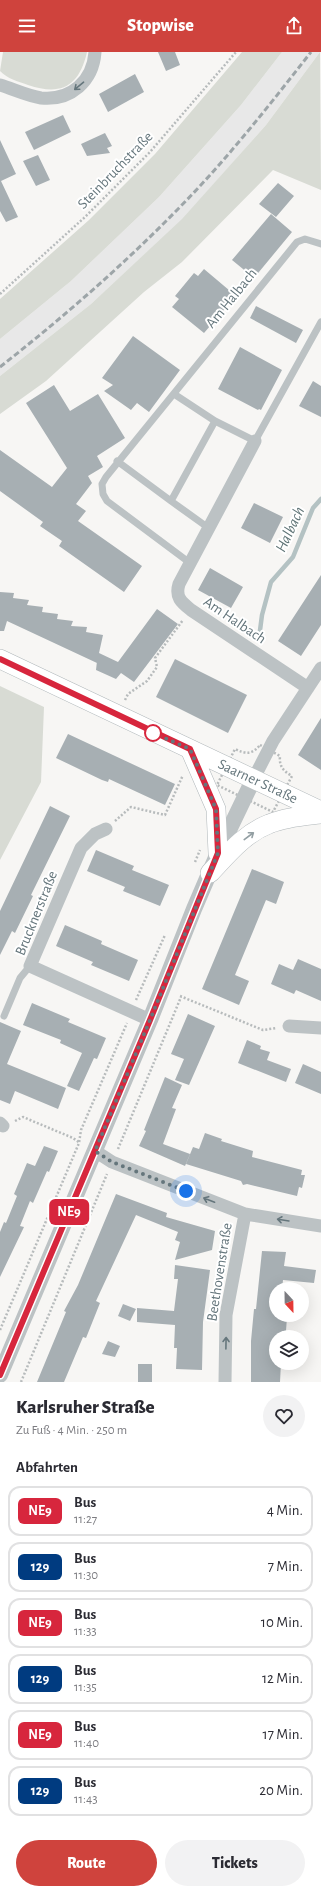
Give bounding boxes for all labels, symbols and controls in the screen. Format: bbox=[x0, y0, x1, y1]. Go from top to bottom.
icon: menu bbox=[16, 15, 38, 37]
icon: share bbox=[283, 15, 305, 37]
text: Stopwise bbox=[127, 17, 194, 35]
one-way arrow bbox=[74, 82, 85, 91]
street label: Steinbruchstraße bbox=[75, 129, 156, 212]
street label: Am Halbach bbox=[203, 266, 260, 331]
water label: Halbach bbox=[272, 504, 307, 555]
street label: Am Halbach bbox=[201, 594, 269, 647]
unlabelled marker bbox=[144, 724, 162, 742]
street label: Saarner Straße bbox=[216, 756, 300, 806]
one-way arrow bbox=[243, 832, 254, 840]
street label: Brucknerstraße bbox=[13, 869, 60, 958]
your location bbox=[176, 1181, 196, 1201]
one-way arrow bbox=[203, 1196, 215, 1204]
line badge: NE9 bbox=[46, 1199, 92, 1225]
text: NE9 bbox=[57, 1205, 81, 1219]
one-way arrow bbox=[277, 1216, 290, 1224]
street label: Beethovenstraße bbox=[204, 1222, 235, 1322]
north arrow bbox=[269, 1282, 309, 1322]
map controls bbox=[269, 1282, 309, 1370]
button: layers bbox=[269, 1330, 309, 1370]
one-way arrow bbox=[222, 1337, 230, 1350]
button: heart bbox=[263, 1395, 305, 1437]
text: Karlsruher Straße bbox=[16, 1398, 155, 1417]
text: Zu Fuß · 4 Min. · 250 m bbox=[16, 1424, 127, 1437]
text: Abfahrten bbox=[16, 1460, 78, 1475]
text: Bus bbox=[74, 1495, 96, 1510]
text: 4 Min. bbox=[267, 1503, 303, 1518]
text: NE9 bbox=[28, 1504, 52, 1518]
text: 11:27 bbox=[74, 1513, 97, 1526]
text: Bus bbox=[74, 1551, 96, 1566]
text: 7 Min. bbox=[268, 1559, 303, 1574]
text: 129 bbox=[31, 1560, 49, 1574]
text: 11:30 bbox=[74, 1569, 98, 1582]
text: Bus bbox=[74, 1607, 96, 1622]
text: 10 Min. bbox=[261, 1615, 303, 1630]
text: NE9 bbox=[28, 1616, 52, 1630]
text: 11:33 bbox=[74, 1625, 97, 1638]
text: Bus bbox=[74, 1663, 96, 1678]
text: 12 Min. bbox=[262, 1671, 303, 1686]
text: 129 bbox=[31, 1672, 49, 1686]
text: 11:35 bbox=[74, 1681, 97, 1694]
text: Bus bbox=[74, 1719, 96, 1734]
text: 17 Min. bbox=[262, 1727, 303, 1742]
text: NE9 bbox=[28, 1728, 52, 1742]
text: 11:40 bbox=[74, 1737, 99, 1750]
text: Bus bbox=[74, 1775, 96, 1790]
text: 20 Min. bbox=[259, 1783, 303, 1798]
text: 129 bbox=[31, 1784, 49, 1798]
text: 11:43 bbox=[74, 1793, 98, 1806]
button: Route bbox=[16, 1840, 157, 1886]
button: Tickets bbox=[165, 1840, 305, 1886]

